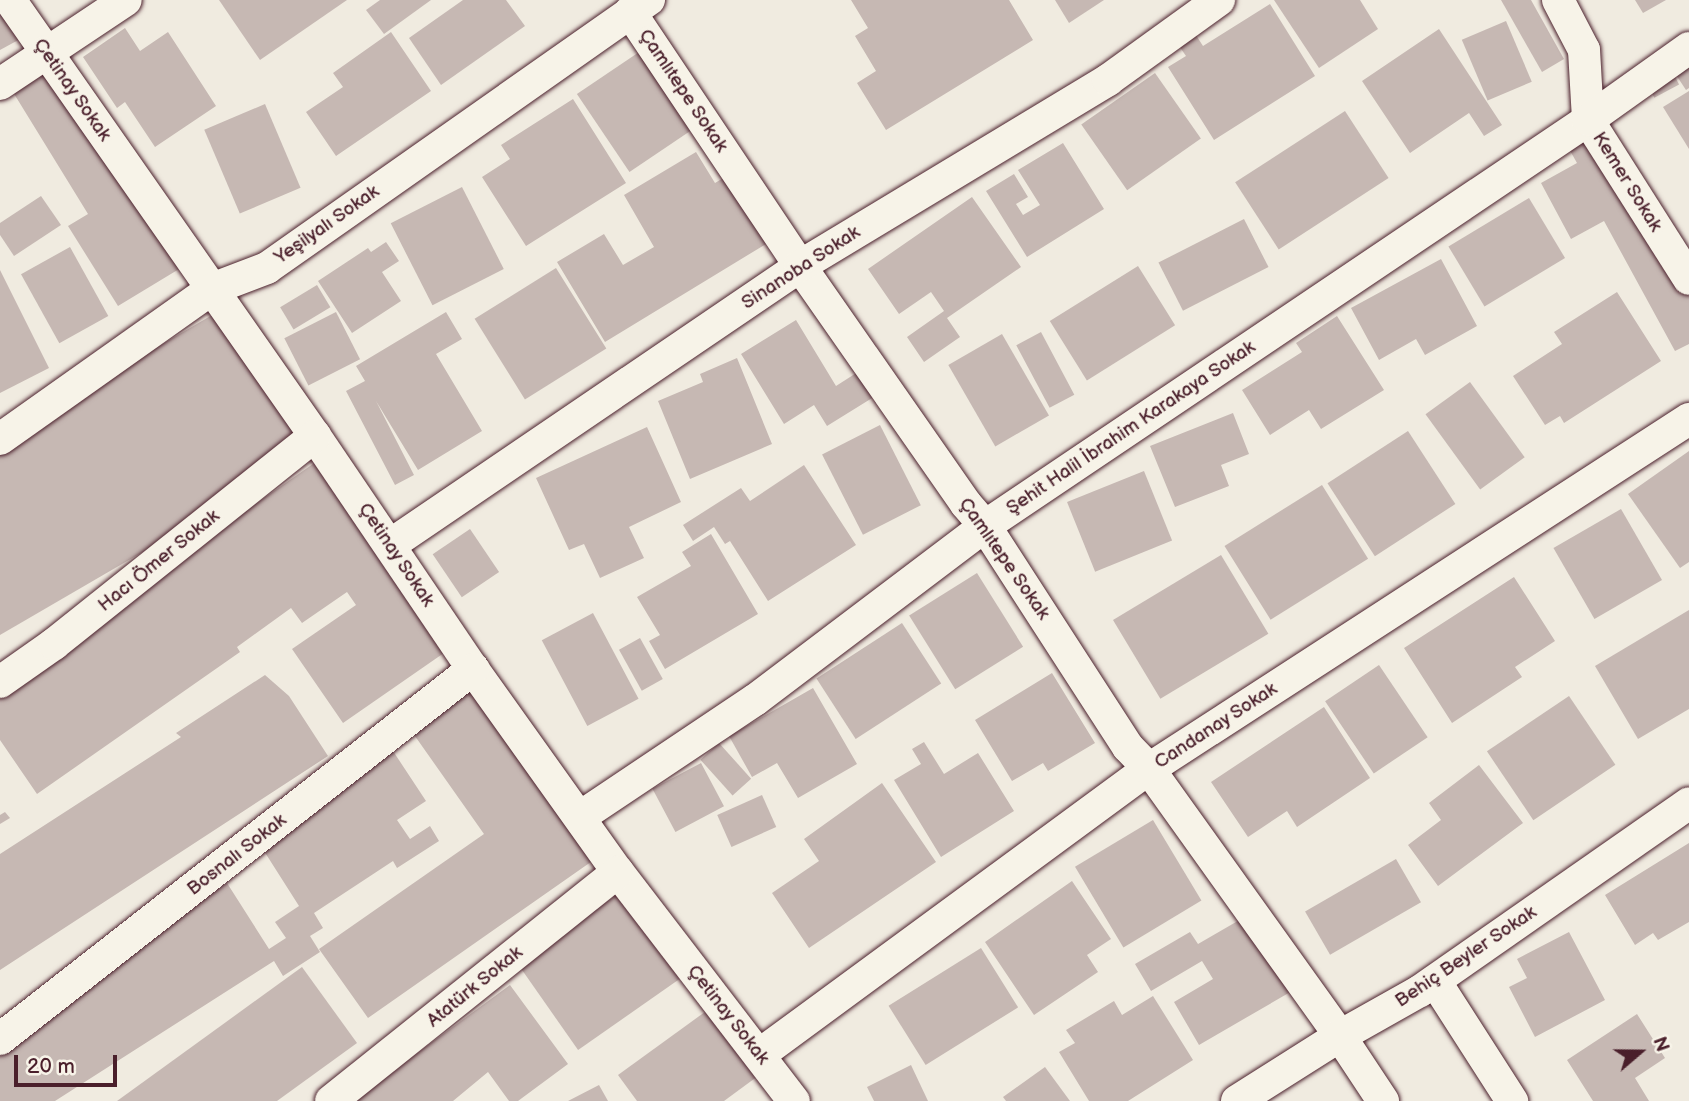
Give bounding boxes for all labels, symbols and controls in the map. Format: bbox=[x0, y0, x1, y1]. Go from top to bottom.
street label: Çamlıtepe Sokak bbox=[633, 25, 733, 157]
street label: Çetinay Sokak bbox=[28, 34, 116, 146]
street label: Kemer Sokak bbox=[1587, 128, 1667, 236]
street label: Yeşilyalı Sokak bbox=[270, 180, 384, 270]
street label: Sinanoba Sokak bbox=[737, 221, 865, 315]
street label: Şehit Halil İbrahim Karakaya Sokak bbox=[1002, 336, 1260, 520]
street label: Çamlıtepe Sokak bbox=[953, 493, 1055, 625]
street label: Çetinay Sokak bbox=[353, 498, 439, 612]
street label: Hacı Ömer Sokak bbox=[94, 505, 224, 617]
street label: Candanay Sokak bbox=[1150, 677, 1282, 775]
street label: Bosnalı Sokak bbox=[183, 809, 291, 901]
street label: Behiç Beyler Sokak bbox=[1391, 901, 1541, 1013]
street label: Atatürk Sokak bbox=[422, 941, 528, 1033]
street label: Çetinay Sokak bbox=[682, 960, 774, 1070]
north arrow bbox=[1605, 1017, 1675, 1087]
text: N bbox=[1647, 1034, 1673, 1055]
scale bar bbox=[18, 1042, 121, 1086]
text: 20 m bbox=[27, 1054, 75, 1079]

